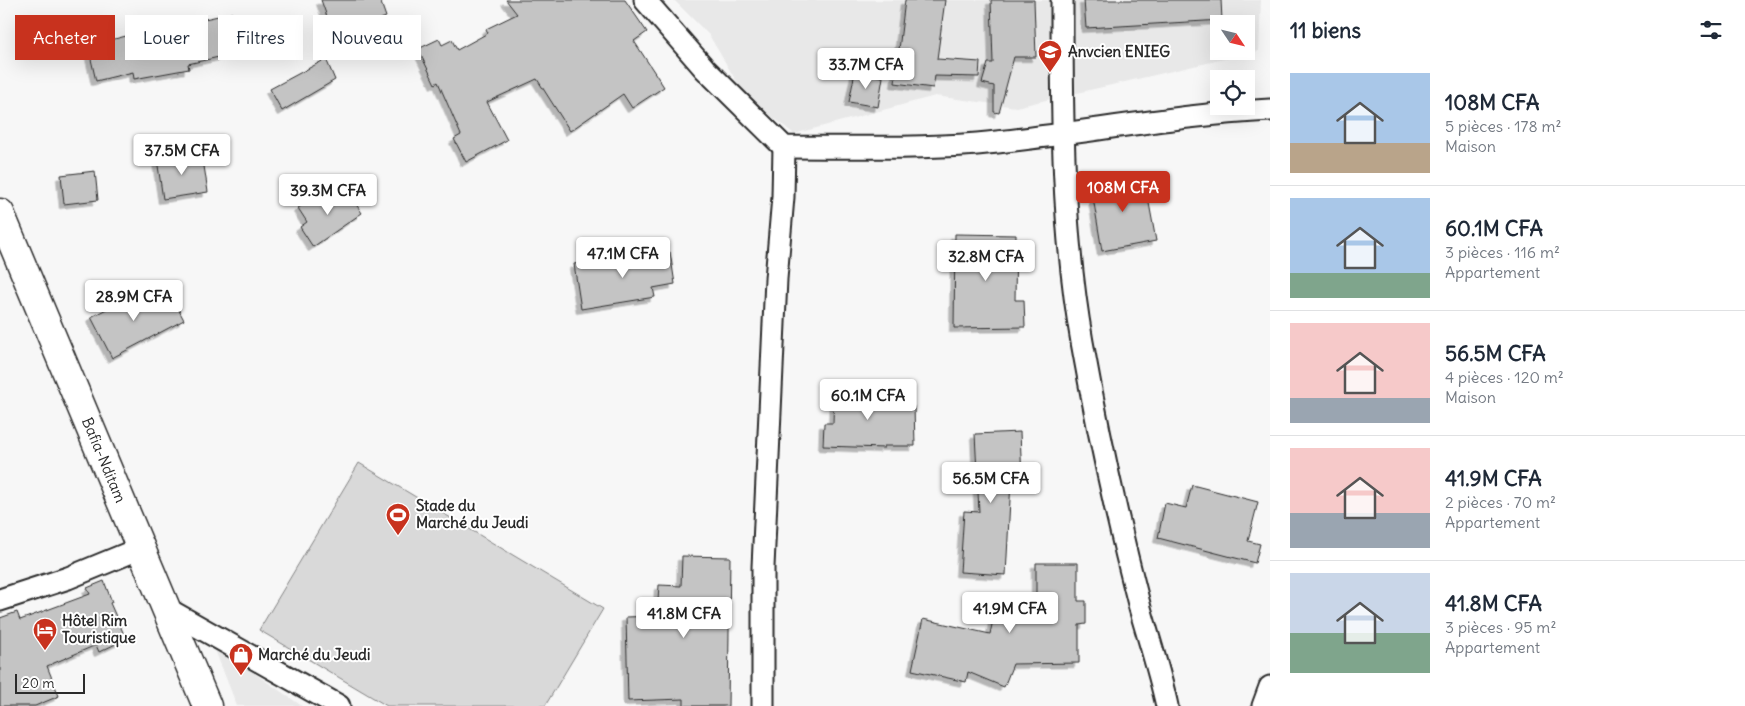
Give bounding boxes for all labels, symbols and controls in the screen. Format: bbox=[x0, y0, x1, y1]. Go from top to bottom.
chip: Acheter bbox=[15, 15, 115, 60]
chip: Louer bbox=[125, 15, 208, 60]
chip: Filtres bbox=[218, 15, 303, 60]
chip: Nouveau bbox=[313, 15, 421, 60]
north arrow bbox=[1210, 15, 1255, 60]
map controls bbox=[1210, 15, 1255, 115]
icon: filters bbox=[1697, 16, 1725, 44]
text: 11 biens bbox=[1290, 17, 1361, 44]
school or university icon: Anvcien ENIEG bbox=[1037, 39, 1063, 73]
place label: Anvcien ENIEG bbox=[1068, 42, 1170, 61]
pin: 33.7M CFA bbox=[809, 48, 923, 90]
text: 33.7M CFA bbox=[828, 54, 904, 74]
button: locate bbox=[1210, 70, 1255, 115]
text: 108M CFA bbox=[1445, 89, 1539, 116]
icon: home bbox=[1330, 93, 1390, 153]
text: 5 pièces · 178 m² bbox=[1445, 116, 1562, 136]
pin: 37.5M CFA bbox=[125, 134, 239, 176]
text: Maison bbox=[1445, 136, 1496, 156]
text: 37.5M CFA bbox=[144, 140, 220, 160]
pin: 108M CFA bbox=[1071, 170, 1175, 213]
pin: 39.3M CFA bbox=[271, 174, 385, 216]
text: 108M CFA bbox=[1087, 177, 1159, 197]
text: 39.3M CFA bbox=[290, 180, 366, 200]
text: 60.1M CFA bbox=[1445, 215, 1543, 242]
icon: home bbox=[1330, 218, 1390, 278]
pin: 47.1M CFA bbox=[566, 236, 680, 279]
pin: 32.8M CFA bbox=[929, 240, 1043, 282]
text: 3 pièces · 116 m² bbox=[1445, 242, 1560, 262]
text: 47.1M CFA bbox=[587, 243, 659, 263]
text: 32.8M CFA bbox=[948, 246, 1024, 266]
text: Appartement bbox=[1445, 262, 1540, 282]
pin: 28.9M CFA bbox=[77, 280, 191, 322]
text: 28.9M CFA bbox=[96, 286, 172, 306]
text: 56.5M CFA bbox=[1445, 340, 1546, 367]
icon: home bbox=[1330, 343, 1390, 403]
text: 4 pièces · 120 m² bbox=[1445, 367, 1564, 387]
pin: 60.1M CFA bbox=[811, 378, 925, 421]
text: 60.1M CFA bbox=[831, 385, 905, 405]
text: Maison bbox=[1445, 387, 1496, 407]
street label: Bafia-Nditam bbox=[78, 414, 131, 505]
pin: 56.5M CFA bbox=[934, 462, 1048, 504]
text: 41.9M CFA bbox=[1445, 465, 1542, 492]
text: 56.5M CFA bbox=[953, 468, 1029, 488]
icon: home bbox=[1330, 468, 1390, 528]
text: 2 pièces · 70 m² bbox=[1445, 492, 1556, 512]
place label: Stade du Marché du Jeudi bbox=[416, 496, 528, 532]
sports icon: Stade du Marché du Jeudi bbox=[385, 502, 411, 536]
text: Appartement bbox=[1445, 512, 1540, 532]
text: 41.8M CFA bbox=[1445, 590, 1542, 617]
pin: 41.9M CFA bbox=[953, 592, 1067, 634]
icon: home bbox=[1330, 593, 1390, 653]
pin: 41.8M CFA bbox=[627, 596, 741, 639]
text: 41.9M CFA bbox=[973, 598, 1047, 618]
text: 41.8M CFA bbox=[647, 603, 721, 623]
place label: Hôtel Rim Touristique bbox=[62, 611, 136, 648]
hotel icon: Hôtel Rim Touristique bbox=[32, 617, 58, 651]
text: 3 pièces · 95 m² bbox=[1445, 617, 1556, 637]
text: Appartement bbox=[1445, 637, 1540, 657]
shop icon: Marché du Jeudi bbox=[228, 642, 254, 676]
place label: Marché du Jeudi bbox=[258, 645, 370, 664]
scale bar bbox=[15, 671, 85, 694]
text: 20 m bbox=[22, 674, 55, 692]

